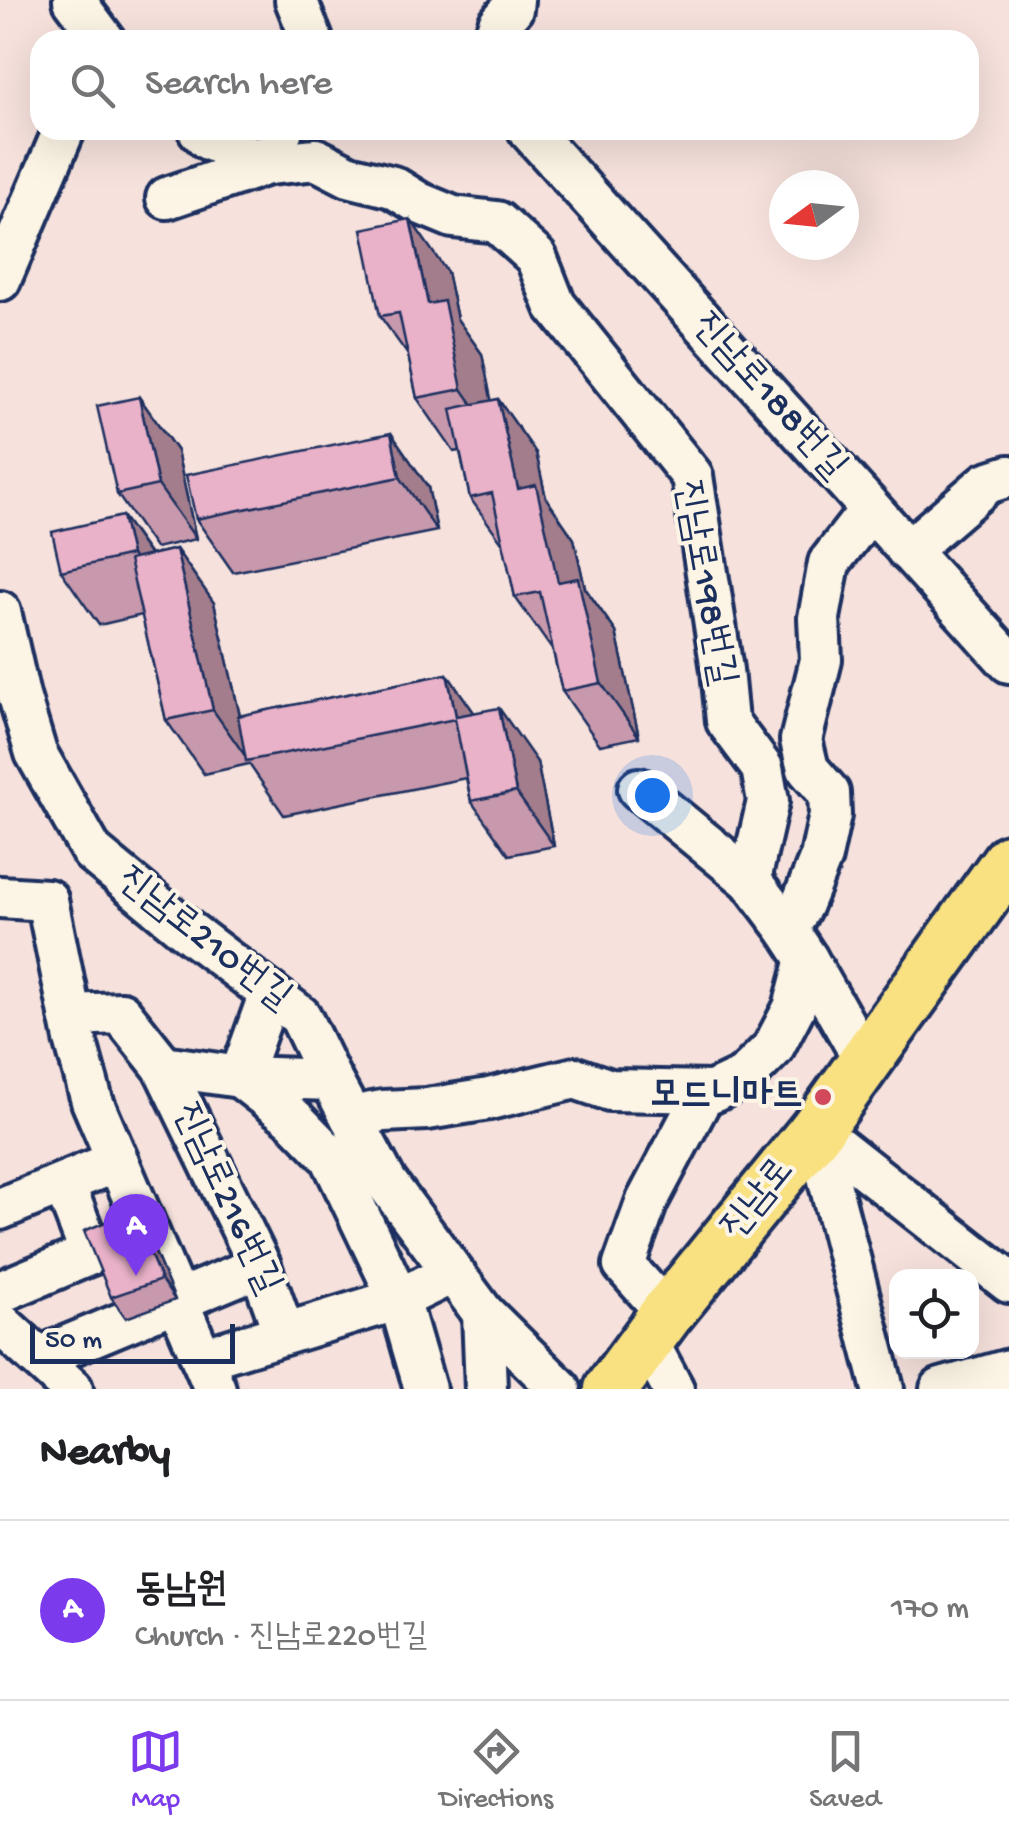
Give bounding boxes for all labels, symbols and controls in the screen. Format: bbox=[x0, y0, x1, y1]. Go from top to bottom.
search box bbox=[30, 30, 979, 140]
icon: search bbox=[65, 58, 120, 113]
text: Search here bbox=[145, 63, 332, 107]
north arrow bbox=[769, 170, 859, 260]
street label: 진남로188번길 bbox=[681, 304, 855, 490]
street label: 진남로198번길 bbox=[663, 477, 743, 689]
your location bbox=[627, 770, 678, 821]
street label: 진남로210번길 bbox=[107, 858, 299, 1022]
place label: 모드니마트 bbox=[650, 1075, 803, 1119]
marker: 모드니마트 bbox=[812, 1086, 834, 1108]
street label: 진남로216번길 bbox=[162, 1096, 288, 1302]
street label: 진남로 bbox=[713, 1151, 805, 1249]
pin: A bbox=[104, 1194, 168, 1276]
map controls bbox=[889, 1269, 979, 1359]
button: locate bbox=[889, 1269, 979, 1359]
scale bar bbox=[30, 1319, 235, 1364]
text: 50 m bbox=[45, 1325, 102, 1358]
text: Nearby bbox=[40, 1430, 170, 1479]
text: 동남원 bbox=[135, 1570, 227, 1614]
text: A bbox=[63, 1591, 82, 1629]
text: 170 m bbox=[891, 1591, 969, 1629]
text: Church · 진남로220번길 bbox=[135, 1619, 427, 1657]
tab: Map bbox=[128, 1724, 183, 1817]
tab: Directions bbox=[439, 1724, 553, 1817]
tab: Saved bbox=[809, 1724, 881, 1817]

